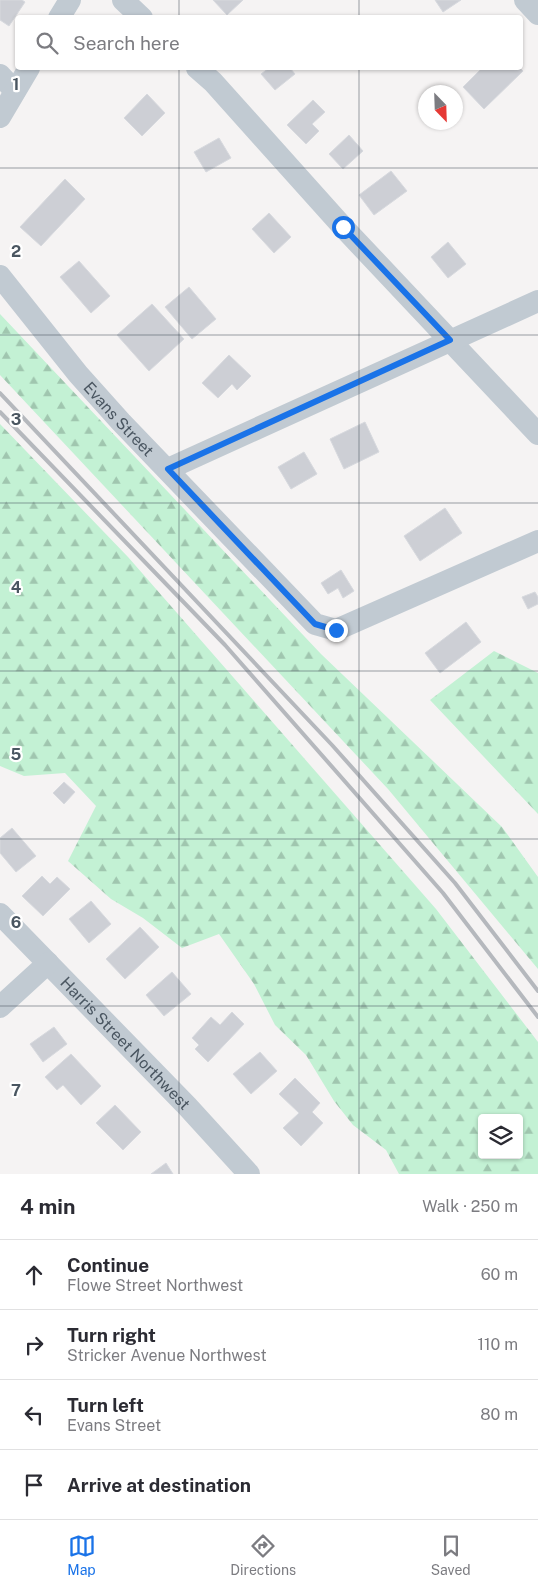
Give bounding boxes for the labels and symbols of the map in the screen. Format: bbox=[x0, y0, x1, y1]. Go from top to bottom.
text: 1 bbox=[13, 75, 19, 94]
north arrow bbox=[418, 85, 463, 130]
route start bbox=[332, 216, 355, 239]
text: 2 bbox=[11, 242, 21, 261]
street label: Evans Street bbox=[80, 378, 158, 460]
text: 3 bbox=[11, 410, 21, 429]
text: 4 bbox=[11, 578, 22, 597]
route end bbox=[325, 619, 348, 642]
text: 5 bbox=[11, 745, 22, 764]
text: 6 bbox=[11, 913, 21, 932]
street label: Harris Street Northwest bbox=[57, 973, 194, 1113]
text: 7 bbox=[11, 1081, 21, 1100]

